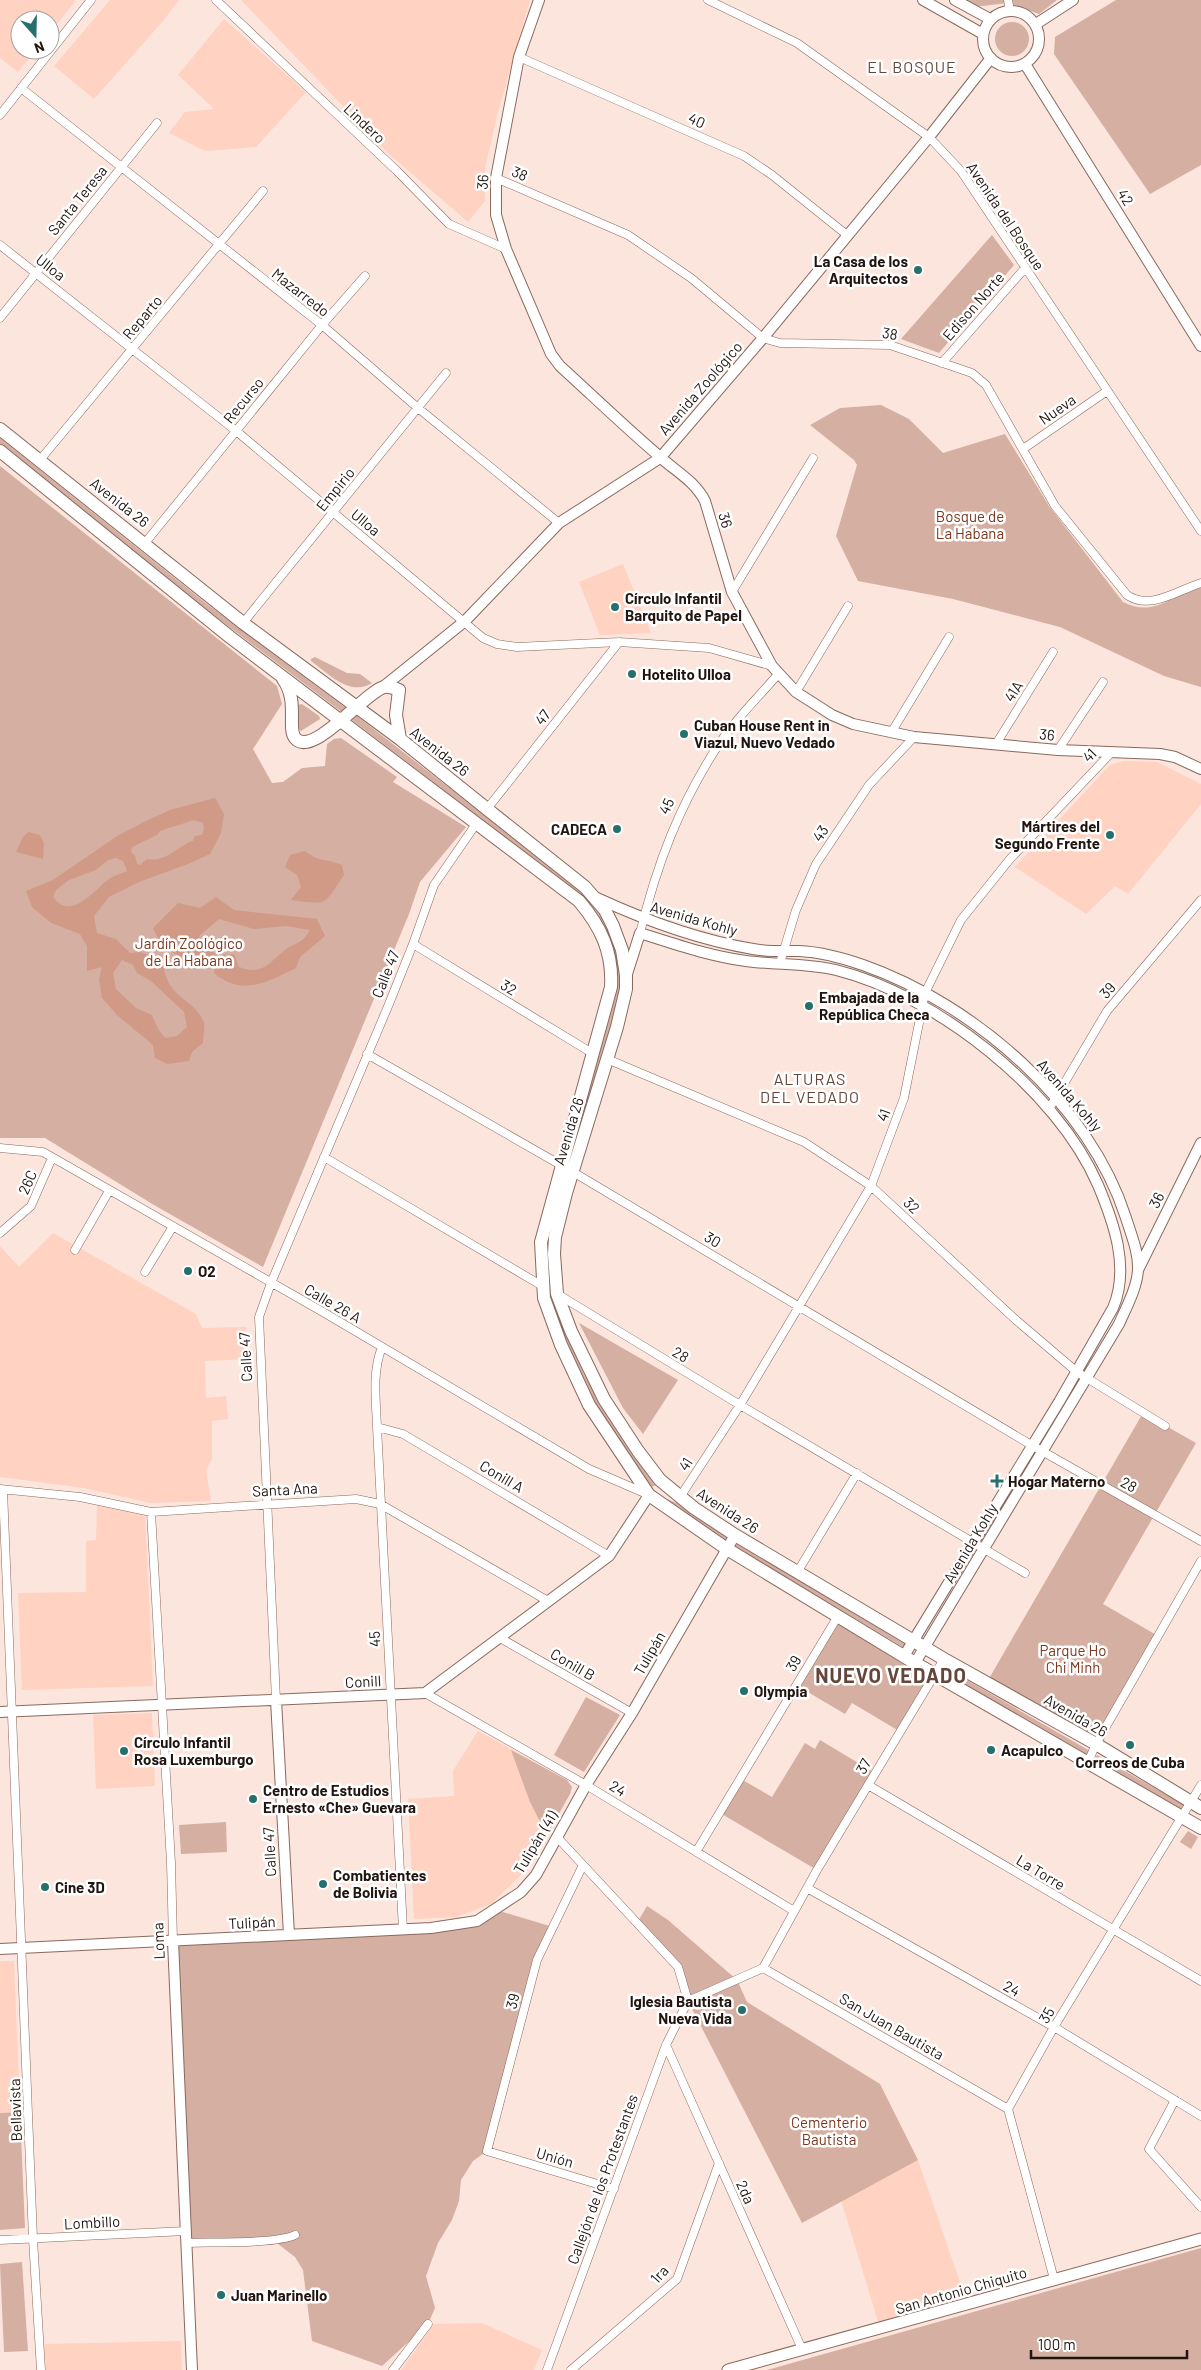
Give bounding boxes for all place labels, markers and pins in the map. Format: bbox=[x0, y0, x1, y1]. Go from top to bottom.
place label: La Casa de los Arquitectos bbox=[814, 252, 908, 287]
marker: La Casa de los Arquitectos bbox=[912, 264, 924, 276]
place label: Círculo Infantil Barquito de Papel bbox=[625, 589, 742, 624]
marker: Círculo Infantil Barquito de Papel bbox=[609, 601, 621, 613]
place label: Hotelito Ulloa bbox=[642, 665, 731, 683]
marker: Hotelito Ulloa bbox=[626, 668, 638, 680]
place label: Cuban House Rent in Viazul, Nuevo Vedado bbox=[694, 716, 835, 751]
marker: Cuban House Rent in Viazul, Nuevo Vedado bbox=[678, 728, 690, 740]
place label: Mártires del Segundo Frente bbox=[995, 817, 1100, 852]
place label: CADECA bbox=[551, 820, 607, 838]
marker: CADECA bbox=[611, 823, 623, 835]
marker: Mártires del Segundo Frente bbox=[1104, 829, 1116, 841]
place label: Embajada de la República Checa bbox=[819, 988, 929, 1023]
marker: Embajada de la República Checa bbox=[803, 1000, 815, 1012]
place label: O2 bbox=[198, 1262, 216, 1280]
marker: O2 bbox=[182, 1265, 194, 1277]
place label: Hogar Materno bbox=[1008, 1472, 1105, 1490]
marker: Hogar Materno bbox=[990, 1474, 1004, 1488]
place label: Olympia bbox=[754, 1682, 807, 1700]
marker: Olympia bbox=[738, 1685, 750, 1697]
place label: Círculo Infantil Rosa Luxemburgo bbox=[134, 1733, 254, 1768]
marker: Correos de Cuba bbox=[1124, 1739, 1136, 1751]
place label: Acapulco bbox=[1001, 1741, 1063, 1759]
marker: Acapulco bbox=[985, 1744, 997, 1756]
marker: Círculo Infantil Rosa Luxemburgo bbox=[118, 1745, 130, 1757]
place label: Correos de Cuba bbox=[1075, 1753, 1185, 1771]
place label: Centro de Estudios Ernesto «Che» Guevara bbox=[263, 1781, 416, 1816]
marker: Centro de Estudios Ernesto «Che» Guevara bbox=[247, 1793, 259, 1805]
place label: Combatientes de Bolivia bbox=[333, 1866, 427, 1901]
place label: Cine 3D bbox=[55, 1878, 105, 1896]
marker: Combatientes de Bolivia bbox=[317, 1878, 329, 1890]
marker: Cine 3D bbox=[39, 1881, 51, 1893]
place label: Iglesia Bautista Nueva Vida bbox=[630, 1992, 732, 2027]
marker: Iglesia Bautista Nueva Vida bbox=[736, 2004, 748, 2016]
place label: Juan Marinello bbox=[231, 2286, 327, 2304]
marker: Juan Marinello bbox=[215, 2289, 227, 2301]

